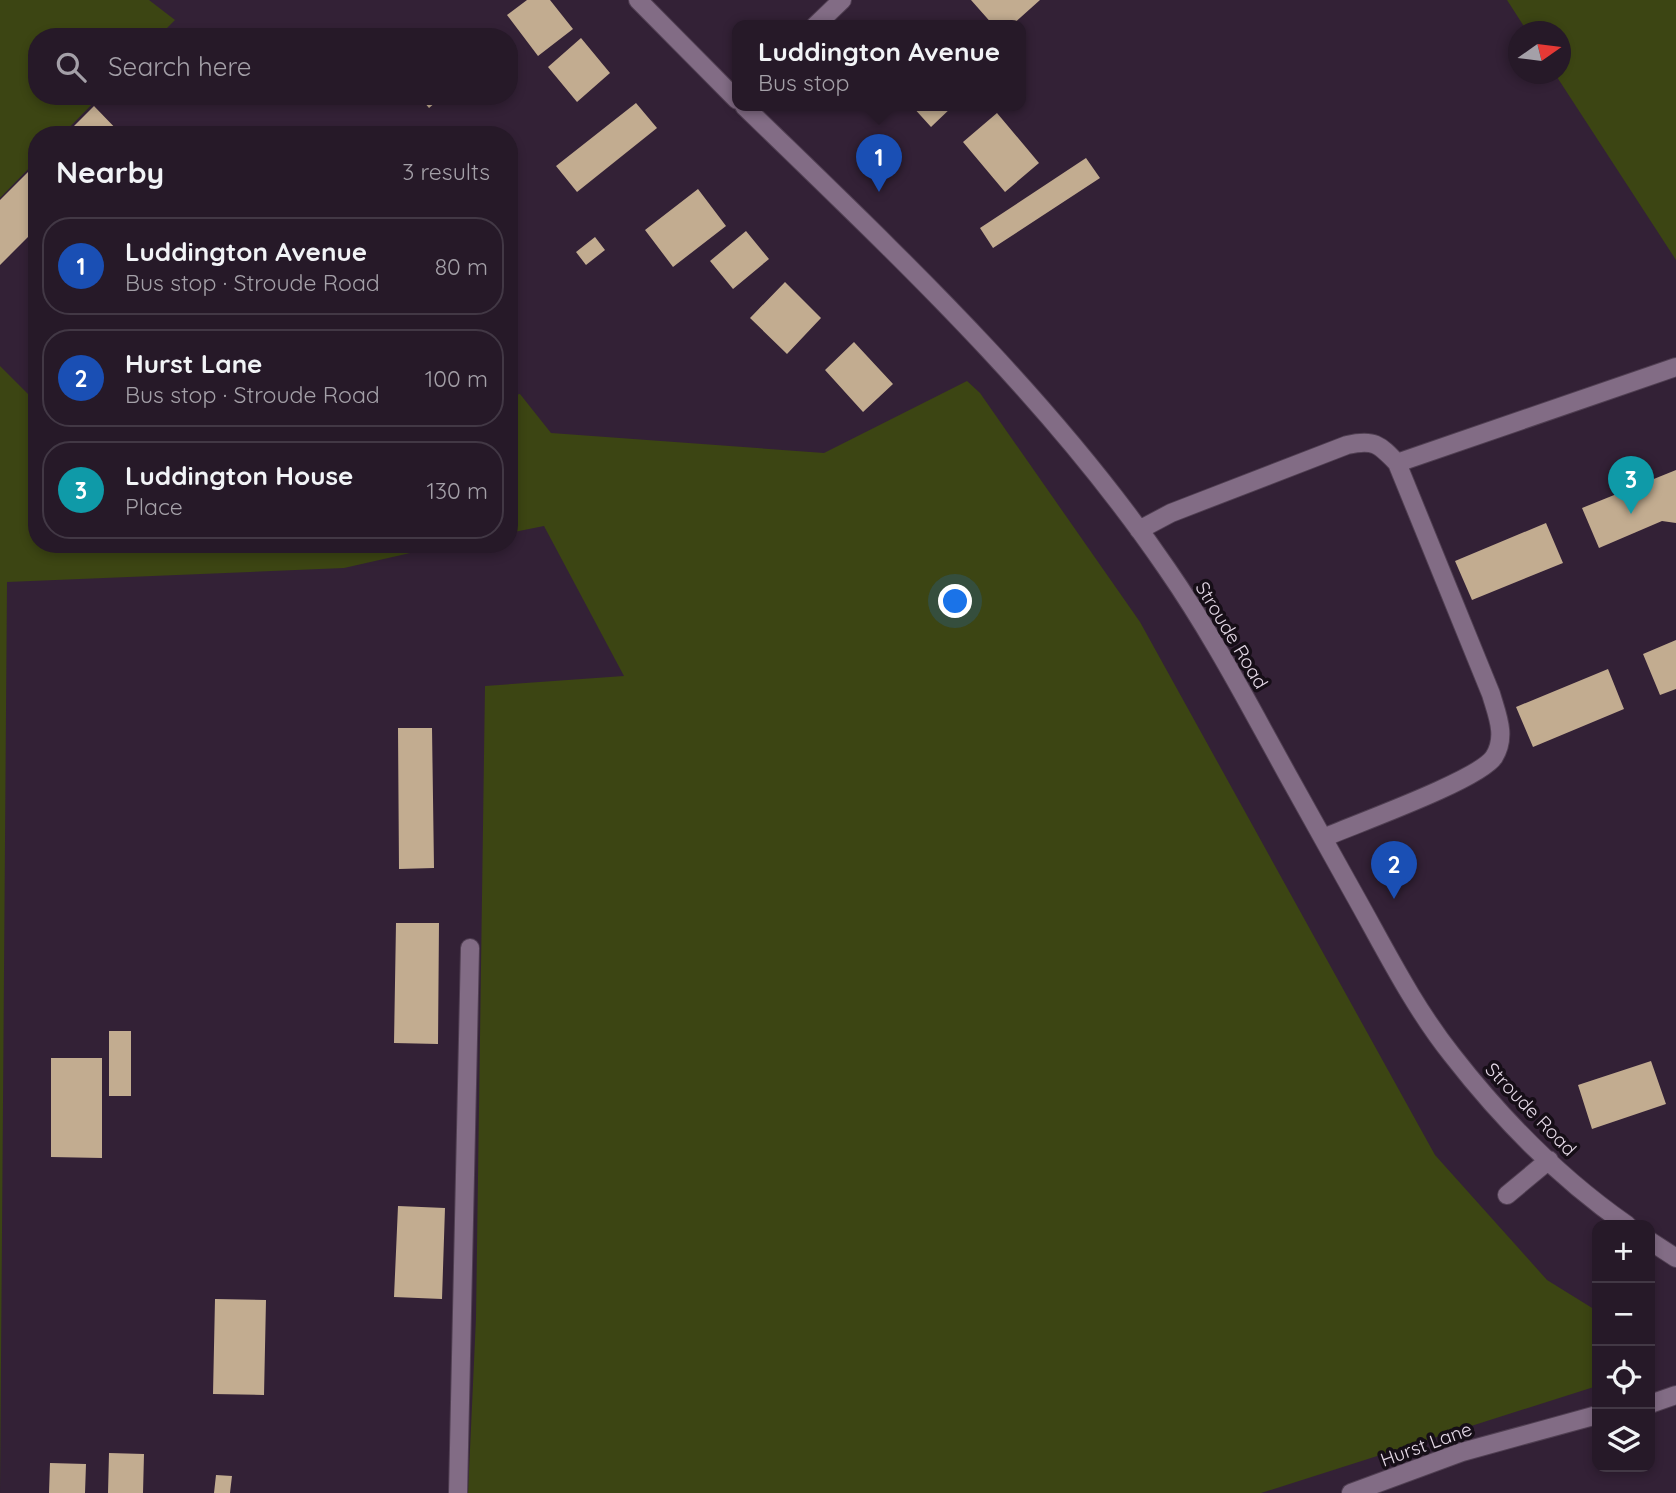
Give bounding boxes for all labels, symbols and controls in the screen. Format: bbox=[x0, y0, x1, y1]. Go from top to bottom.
popup bbox=[732, 20, 1026, 111]
north arrow bbox=[1508, 21, 1571, 84]
search box bbox=[28, 28, 518, 105]
text: Luddington Avenue bbox=[758, 35, 1000, 68]
icon: search bbox=[52, 48, 90, 86]
text: Search here bbox=[108, 50, 252, 83]
text: Bus stop bbox=[758, 68, 849, 97]
pin: 1 bbox=[856, 134, 902, 192]
text: Nearby bbox=[56, 153, 164, 191]
text: 3 results bbox=[402, 157, 490, 186]
text: Luddington Avenue bbox=[125, 235, 367, 268]
text: 1 bbox=[77, 252, 85, 281]
text: 80 m bbox=[435, 252, 488, 281]
text: Bus stop · Stroude Road bbox=[125, 268, 380, 297]
text: Hurst Lane bbox=[125, 347, 262, 380]
text: 2 bbox=[74, 364, 88, 393]
text: 100 m bbox=[425, 364, 488, 393]
text: Bus stop · Stroude Road bbox=[125, 380, 380, 409]
pin: 3 bbox=[1608, 456, 1654, 514]
text: Luddington House bbox=[125, 459, 353, 492]
text: 3 bbox=[75, 476, 87, 505]
text: 130 m bbox=[426, 476, 488, 505]
text: Place bbox=[125, 492, 183, 521]
street label: Stroude Road bbox=[1191, 577, 1273, 693]
your location bbox=[938, 584, 972, 618]
pin: 2 bbox=[1371, 841, 1417, 899]
street label: Stroude Road bbox=[1480, 1057, 1582, 1161]
map controls bbox=[1592, 1220, 1655, 1472]
button: + bbox=[1592, 1220, 1655, 1283]
button: − bbox=[1592, 1283, 1655, 1346]
button: locate bbox=[1592, 1346, 1655, 1409]
button: layers bbox=[1592, 1409, 1655, 1472]
street label: Hurst Lane bbox=[1377, 1416, 1475, 1472]

